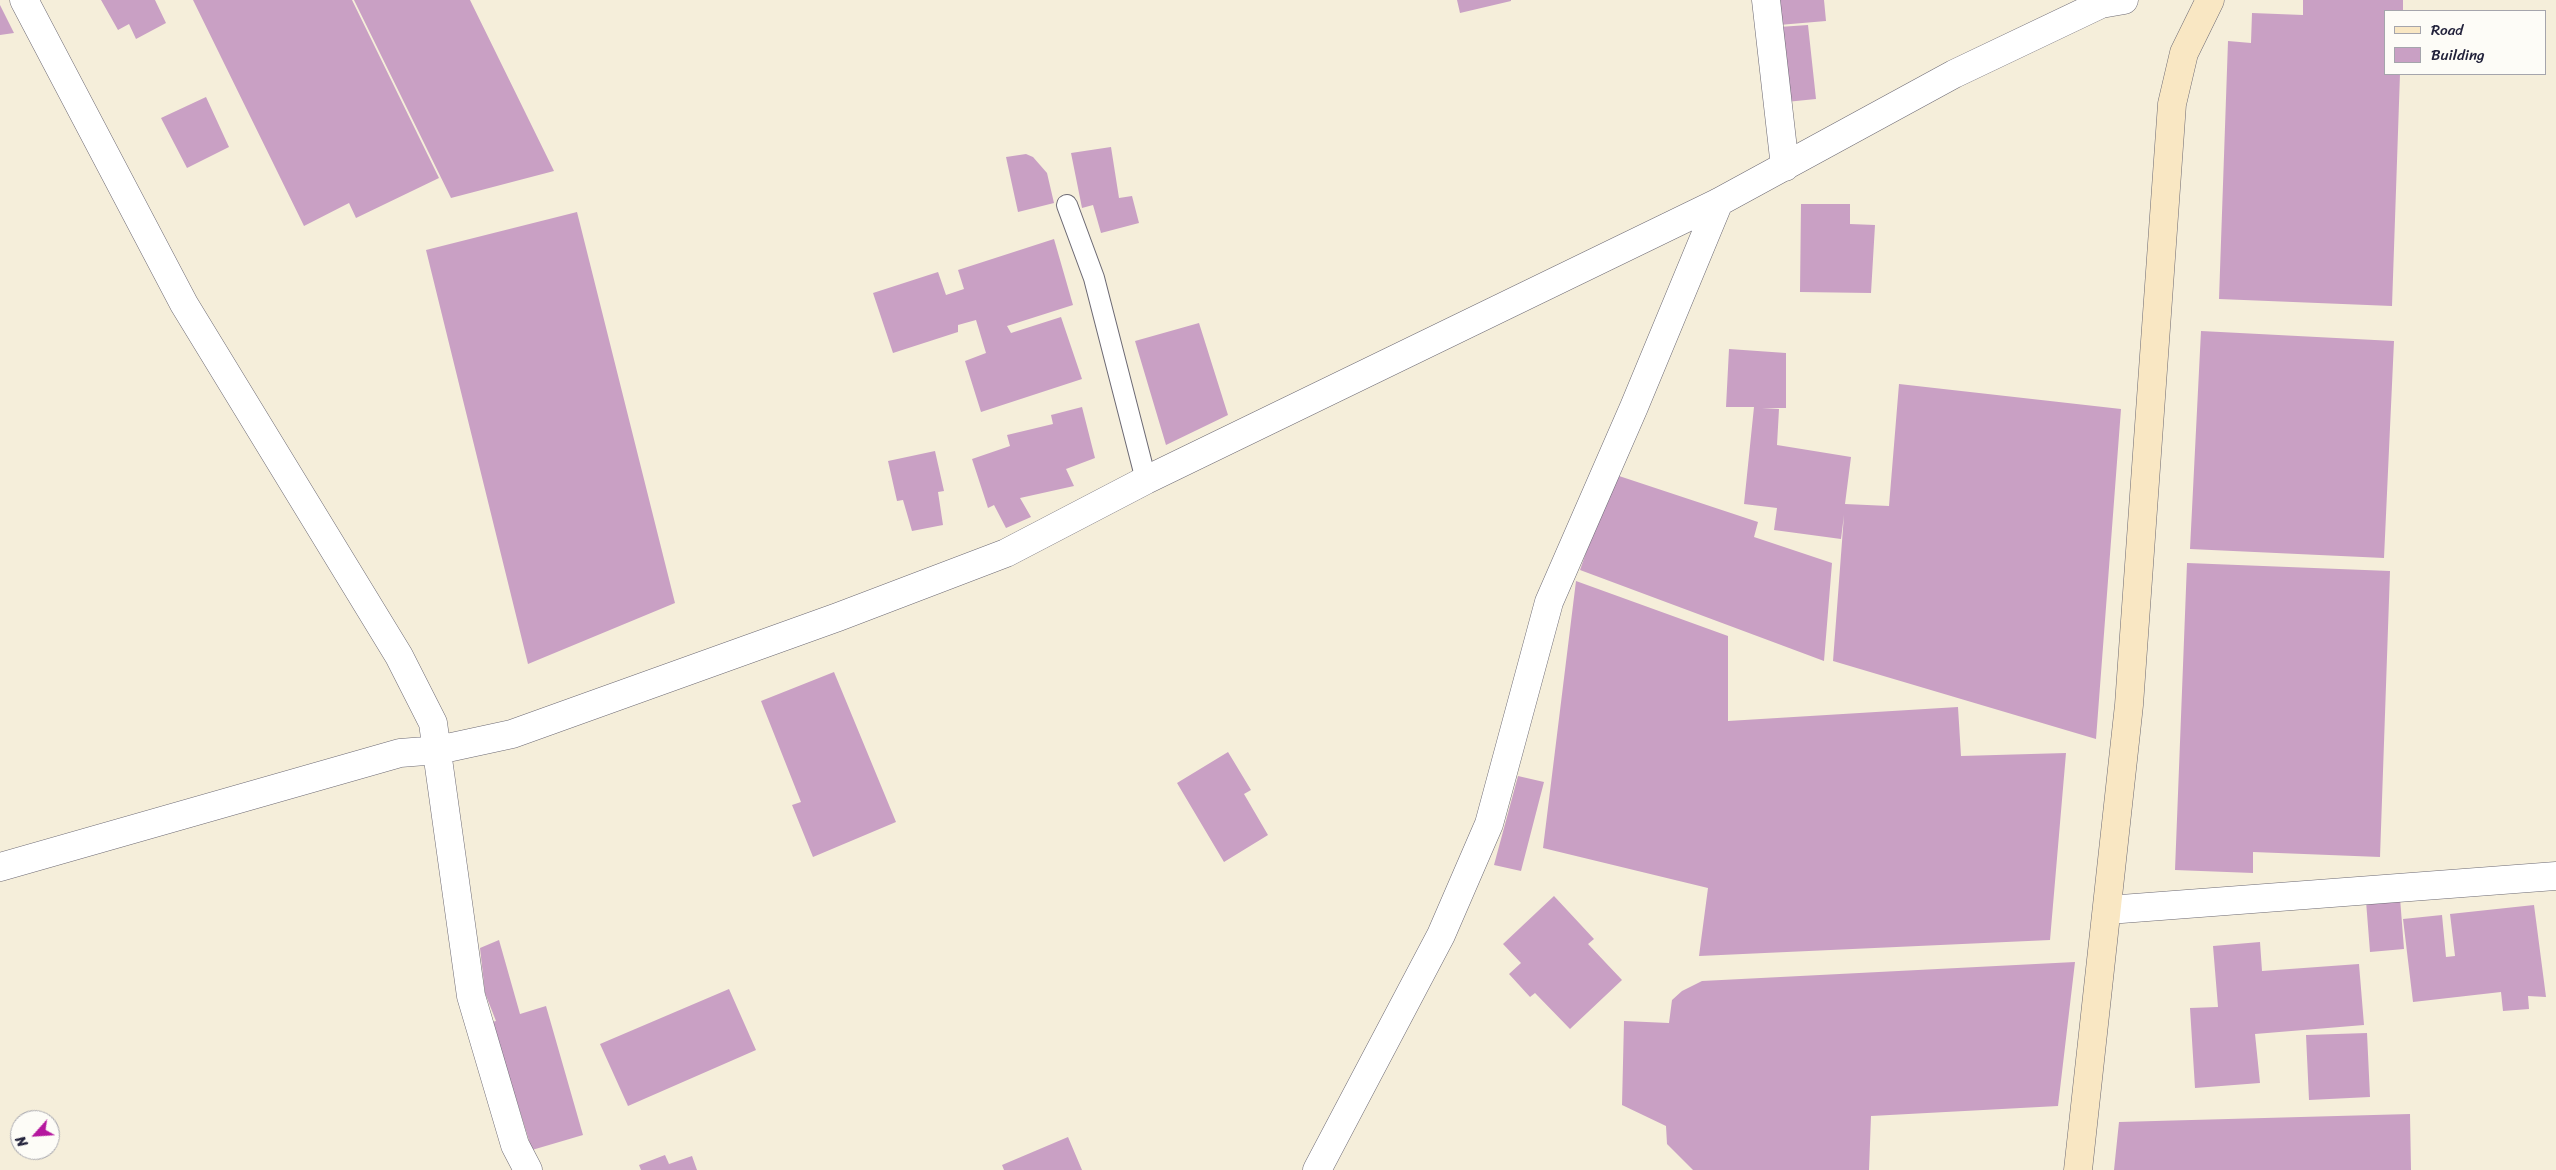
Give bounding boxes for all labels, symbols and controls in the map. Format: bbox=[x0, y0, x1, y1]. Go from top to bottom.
legend bbox=[2384, 10, 2546, 75]
text: Road bbox=[2431, 17, 2463, 43]
text: Building bbox=[2431, 42, 2485, 68]
north arrow bbox=[10, 1110, 60, 1160]
text: N bbox=[9, 1132, 35, 1151]

